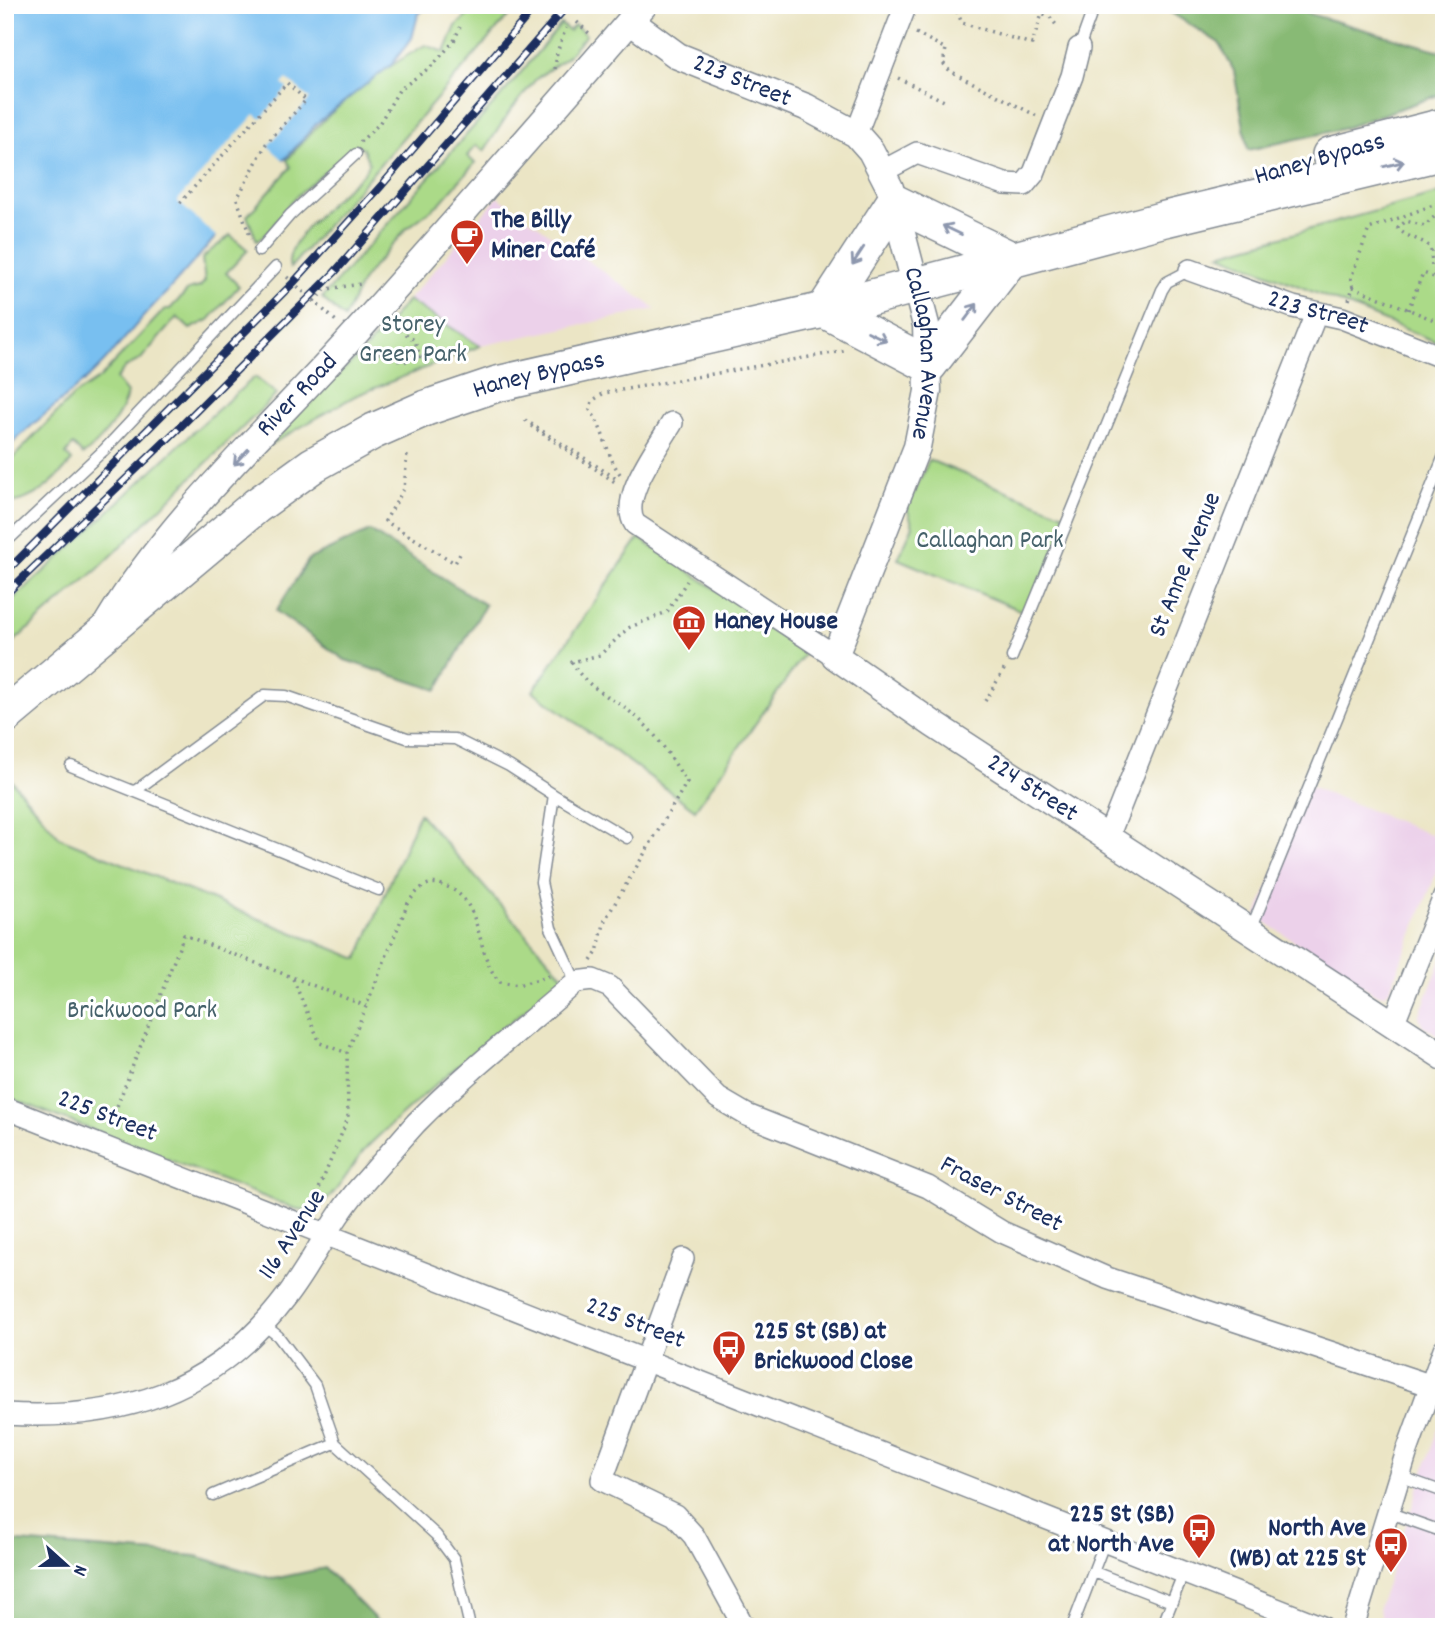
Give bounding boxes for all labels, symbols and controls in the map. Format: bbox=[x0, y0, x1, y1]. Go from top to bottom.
street label: 223 Street bbox=[687, 45, 797, 118]
street label: Haney Bypass bbox=[1250, 124, 1390, 196]
one-way arrow bbox=[1382, 157, 1405, 170]
place label: The Billy Miner Café bbox=[491, 203, 595, 270]
cafe icon: The Billy Miner Café bbox=[448, 217, 486, 266]
one-way arrow bbox=[942, 223, 963, 237]
one-way arrow bbox=[851, 246, 866, 265]
street label: Callaghan Avenue bbox=[893, 263, 947, 443]
street label: 223 Street bbox=[1262, 281, 1374, 345]
one-way arrow bbox=[963, 304, 978, 322]
park label: Storey Green Park bbox=[359, 307, 467, 374]
one-way arrow bbox=[866, 330, 887, 343]
street label: Haney Bypass bbox=[468, 342, 608, 409]
street label: River Road bbox=[248, 345, 347, 446]
one-way arrow bbox=[232, 448, 249, 465]
street label: St Anne Avenue bbox=[1140, 487, 1232, 643]
park label: Callaghan Park bbox=[916, 523, 1064, 560]
museum icon: Haney House bbox=[670, 603, 708, 652]
place label: Haney House bbox=[714, 604, 838, 641]
street label: 224 Street bbox=[979, 745, 1085, 832]
park label: Brickwood Park bbox=[67, 993, 217, 1030]
street label: 225 Street bbox=[52, 1081, 163, 1153]
street label: Fraser Street bbox=[933, 1147, 1069, 1243]
street label: 116 Avenue bbox=[250, 1182, 336, 1288]
street label: 225 Street bbox=[580, 1288, 691, 1360]
place label: 225 St (SB) at Brickwood Close bbox=[754, 1314, 913, 1381]
bus stop icon: 225 St (SB) at Brickwood Close bbox=[710, 1328, 748, 1377]
place label: 225 St (SB) at North Ave bbox=[1048, 1497, 1174, 1564]
bus stop icon: 225 St (SB) at North Ave bbox=[1180, 1511, 1218, 1560]
place label: North Ave (WB) at 225 St bbox=[1230, 1511, 1366, 1578]
bus stop icon: North Ave (WB) at 225 St bbox=[1372, 1525, 1410, 1574]
north arrow bbox=[32, 1530, 102, 1600]
text: N bbox=[64, 1561, 93, 1579]

